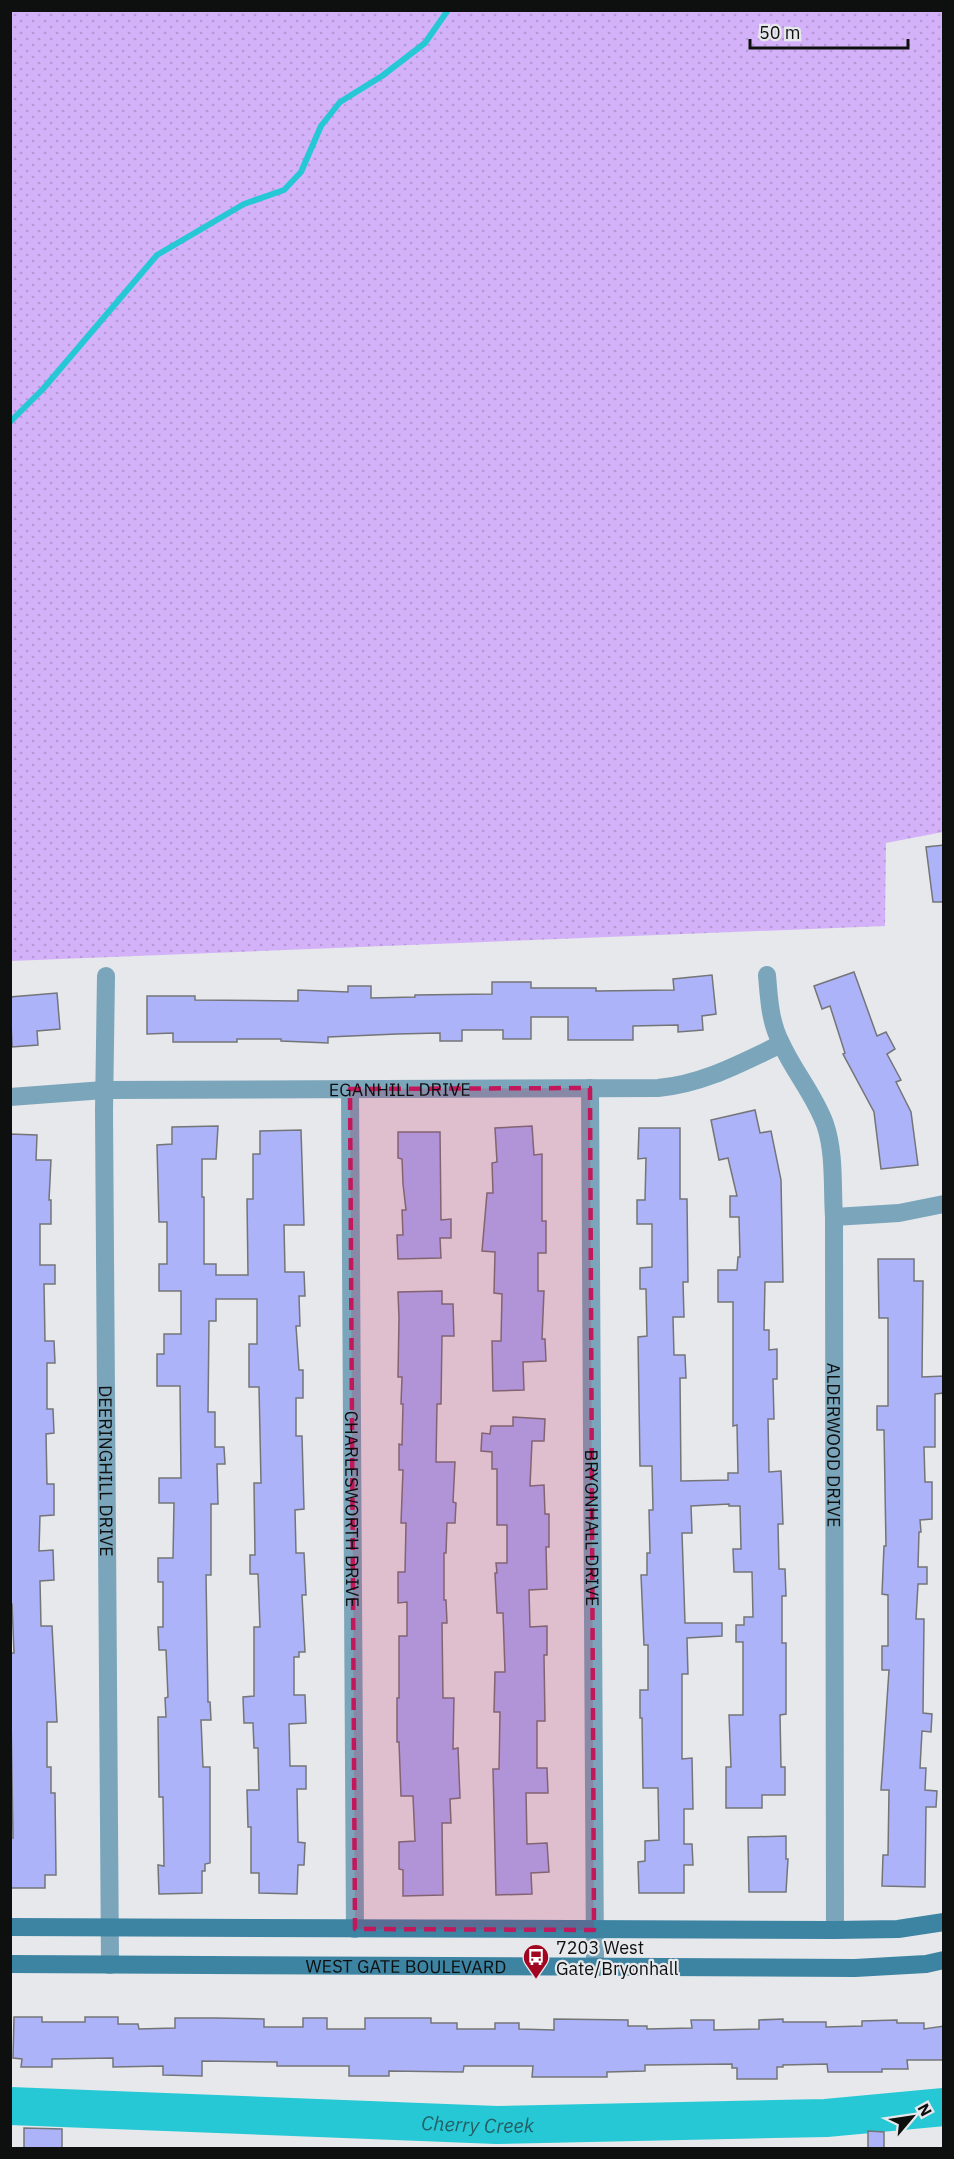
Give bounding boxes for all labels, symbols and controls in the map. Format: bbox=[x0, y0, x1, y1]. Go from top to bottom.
scale bar bbox=[750, 12, 908, 50]
text: 50 m bbox=[759, 21, 801, 44]
street label: EGANHILL DRIVE bbox=[329, 1077, 471, 1101]
street label: ALDERWOOD DRIVE bbox=[823, 1363, 846, 1527]
street label: DEERINGHILL DRIVE bbox=[94, 1385, 119, 1557]
street label: CHARLESWORTH DRIVE bbox=[340, 1411, 365, 1607]
street label: BRYONHALL DRIVE bbox=[581, 1449, 604, 1607]
place label: 7203 West Gate/Bryonhall bbox=[556, 1936, 679, 1980]
bus stop icon: 7203 West Gate/Bryonhall bbox=[521, 1942, 551, 1980]
street label: WEST GATE BOULEVARD bbox=[306, 1954, 506, 1978]
north arrow bbox=[882, 2087, 942, 2147]
text: N bbox=[914, 2100, 937, 2120]
water label: Cherry Creek bbox=[421, 2109, 535, 2139]

